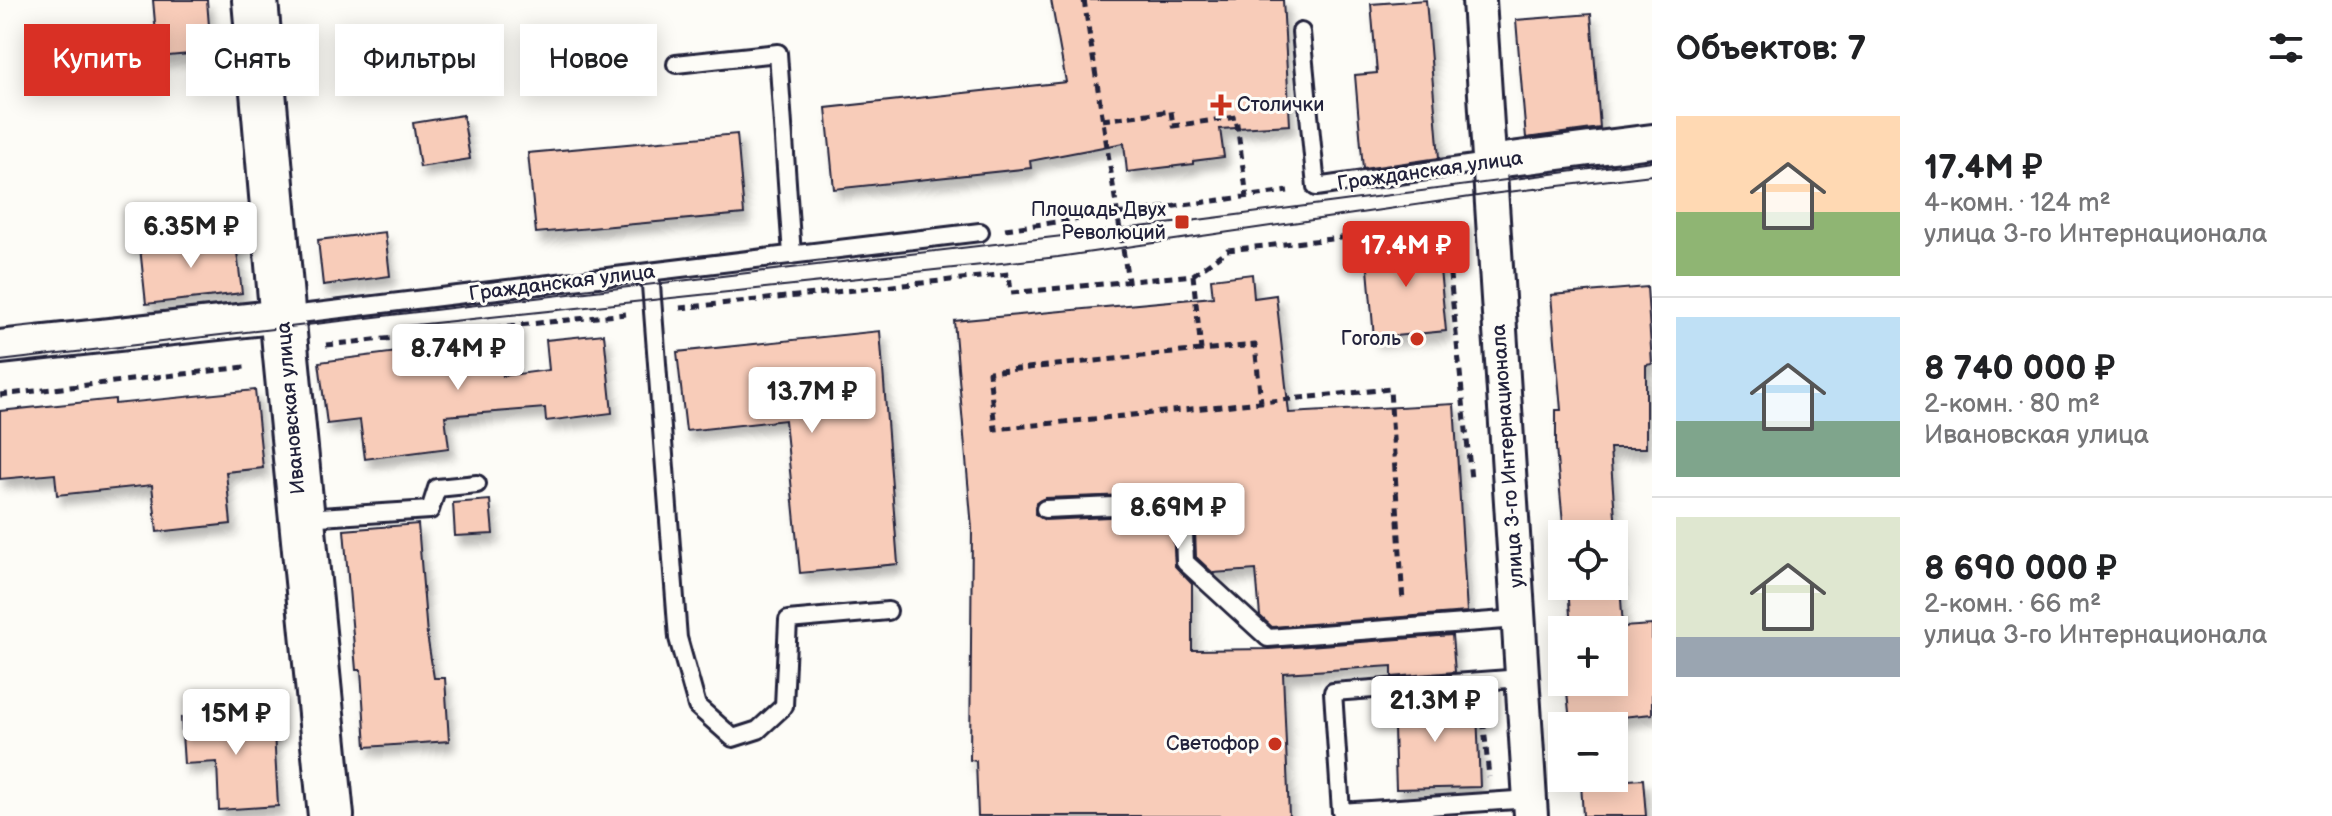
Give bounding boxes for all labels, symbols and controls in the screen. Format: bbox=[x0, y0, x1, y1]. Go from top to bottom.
chip: Купить bbox=[24, 24, 170, 96]
chip: Снять bbox=[186, 24, 319, 96]
chip: Фильтры bbox=[335, 24, 504, 96]
chip: Новое bbox=[520, 24, 657, 96]
icon: filters bbox=[2264, 26, 2308, 70]
text: Объектов: 7 bbox=[1676, 28, 1866, 69]
place label: Столички bbox=[1237, 93, 1324, 117]
marker: Столички bbox=[1212, 96, 1230, 114]
street label: Гражданская улица bbox=[1336, 146, 1525, 196]
text: 17.4M ₽ bbox=[1924, 147, 2043, 188]
icon: home bbox=[1740, 148, 1836, 244]
text: 4-комн. · 124 m² bbox=[1924, 188, 2111, 219]
place label: Площадь Двух Революций bbox=[1031, 198, 1166, 245]
pin: 6.35M ₽ bbox=[117, 202, 265, 270]
text: 6.35M ₽ bbox=[143, 212, 239, 243]
marker: Площадь Двух Революций bbox=[1173, 213, 1191, 231]
text: улица 3-го Интернационала bbox=[1924, 219, 2267, 250]
pin: 17.4M ₽ bbox=[1332, 221, 1480, 289]
text: 17.4M ₽ bbox=[1361, 231, 1451, 262]
street label: Гражданская улица bbox=[468, 260, 657, 306]
street label: Ивановская улица bbox=[271, 321, 310, 495]
street label: улица 3-го Интернационала bbox=[1487, 323, 1529, 589]
pin: 8.74M ₽ bbox=[384, 324, 532, 392]
place label: Гоголь bbox=[1341, 327, 1401, 351]
marker: Гоголь bbox=[1408, 330, 1426, 348]
text: 8.74M ₽ bbox=[410, 334, 506, 365]
text: 8 740 000 ₽ bbox=[1924, 348, 2115, 389]
icon: home bbox=[1740, 349, 1836, 445]
pin: 13.7M ₽ bbox=[738, 367, 886, 435]
text: 13.7M ₽ bbox=[767, 377, 857, 408]
text: 2-комн. · 80 m² bbox=[1924, 389, 2100, 420]
text: Ивановская улица bbox=[1924, 420, 2149, 451]
pin: 8.69M ₽ bbox=[1104, 483, 1252, 551]
text: 8.69M ₽ bbox=[1130, 493, 1226, 524]
map controls bbox=[1548, 520, 1628, 792]
button: locate bbox=[1548, 520, 1628, 600]
text: 8 690 000 ₽ bbox=[1924, 548, 2117, 589]
icon: home bbox=[1740, 549, 1836, 645]
text: 2-комн. · 66 m² bbox=[1924, 589, 2101, 620]
button: + bbox=[1548, 616, 1628, 696]
text: улица 3-го Интернационала bbox=[1924, 620, 2267, 651]
pin: 21.3M ₽ bbox=[1361, 676, 1509, 744]
text: 21.3M ₽ bbox=[1389, 686, 1481, 717]
pin: 15M ₽ bbox=[180, 689, 292, 757]
text: 15M ₽ bbox=[201, 699, 271, 730]
button: − bbox=[1548, 712, 1628, 792]
place label: Светофор bbox=[1166, 732, 1260, 756]
marker: Светофор bbox=[1266, 735, 1284, 753]

